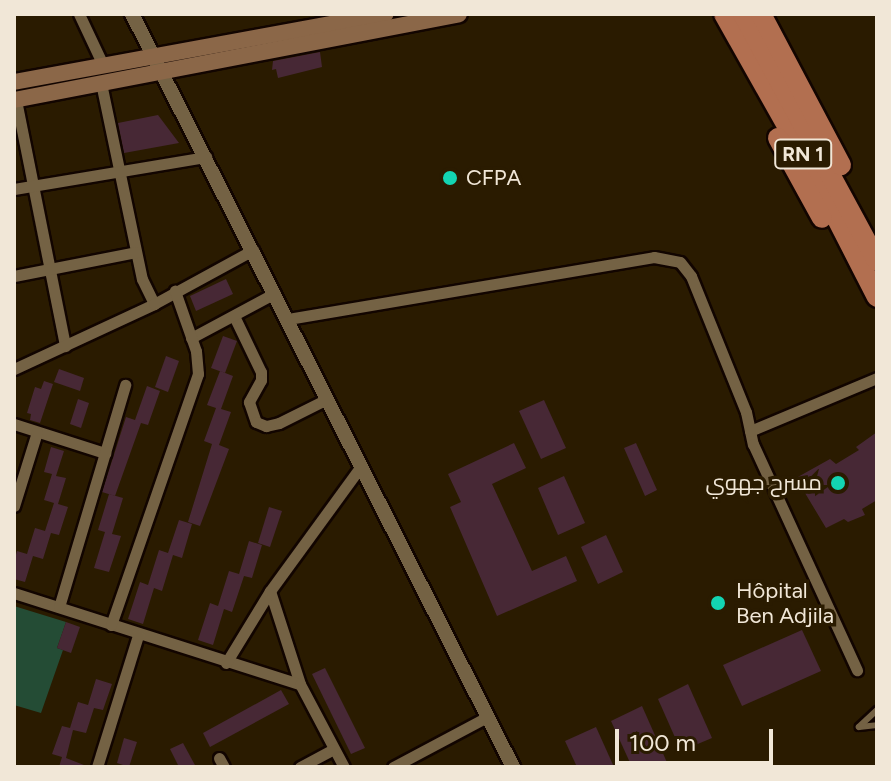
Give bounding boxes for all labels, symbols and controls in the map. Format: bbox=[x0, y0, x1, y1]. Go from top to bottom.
road number: RN 1 bbox=[773, 138, 833, 170]
place label: CFPA bbox=[466, 165, 521, 191]
marker: CFPA bbox=[441, 169, 459, 187]
place label: مسرح جهوي bbox=[705, 470, 822, 496]
marker: مسرح جهوي bbox=[829, 474, 847, 492]
place label: Hôpital Ben Adjila bbox=[736, 577, 834, 628]
marker: Hôpital Ben Adjila bbox=[707, 592, 729, 614]
scale bar bbox=[619, 713, 777, 763]
text: 100 m bbox=[629, 728, 696, 757]

